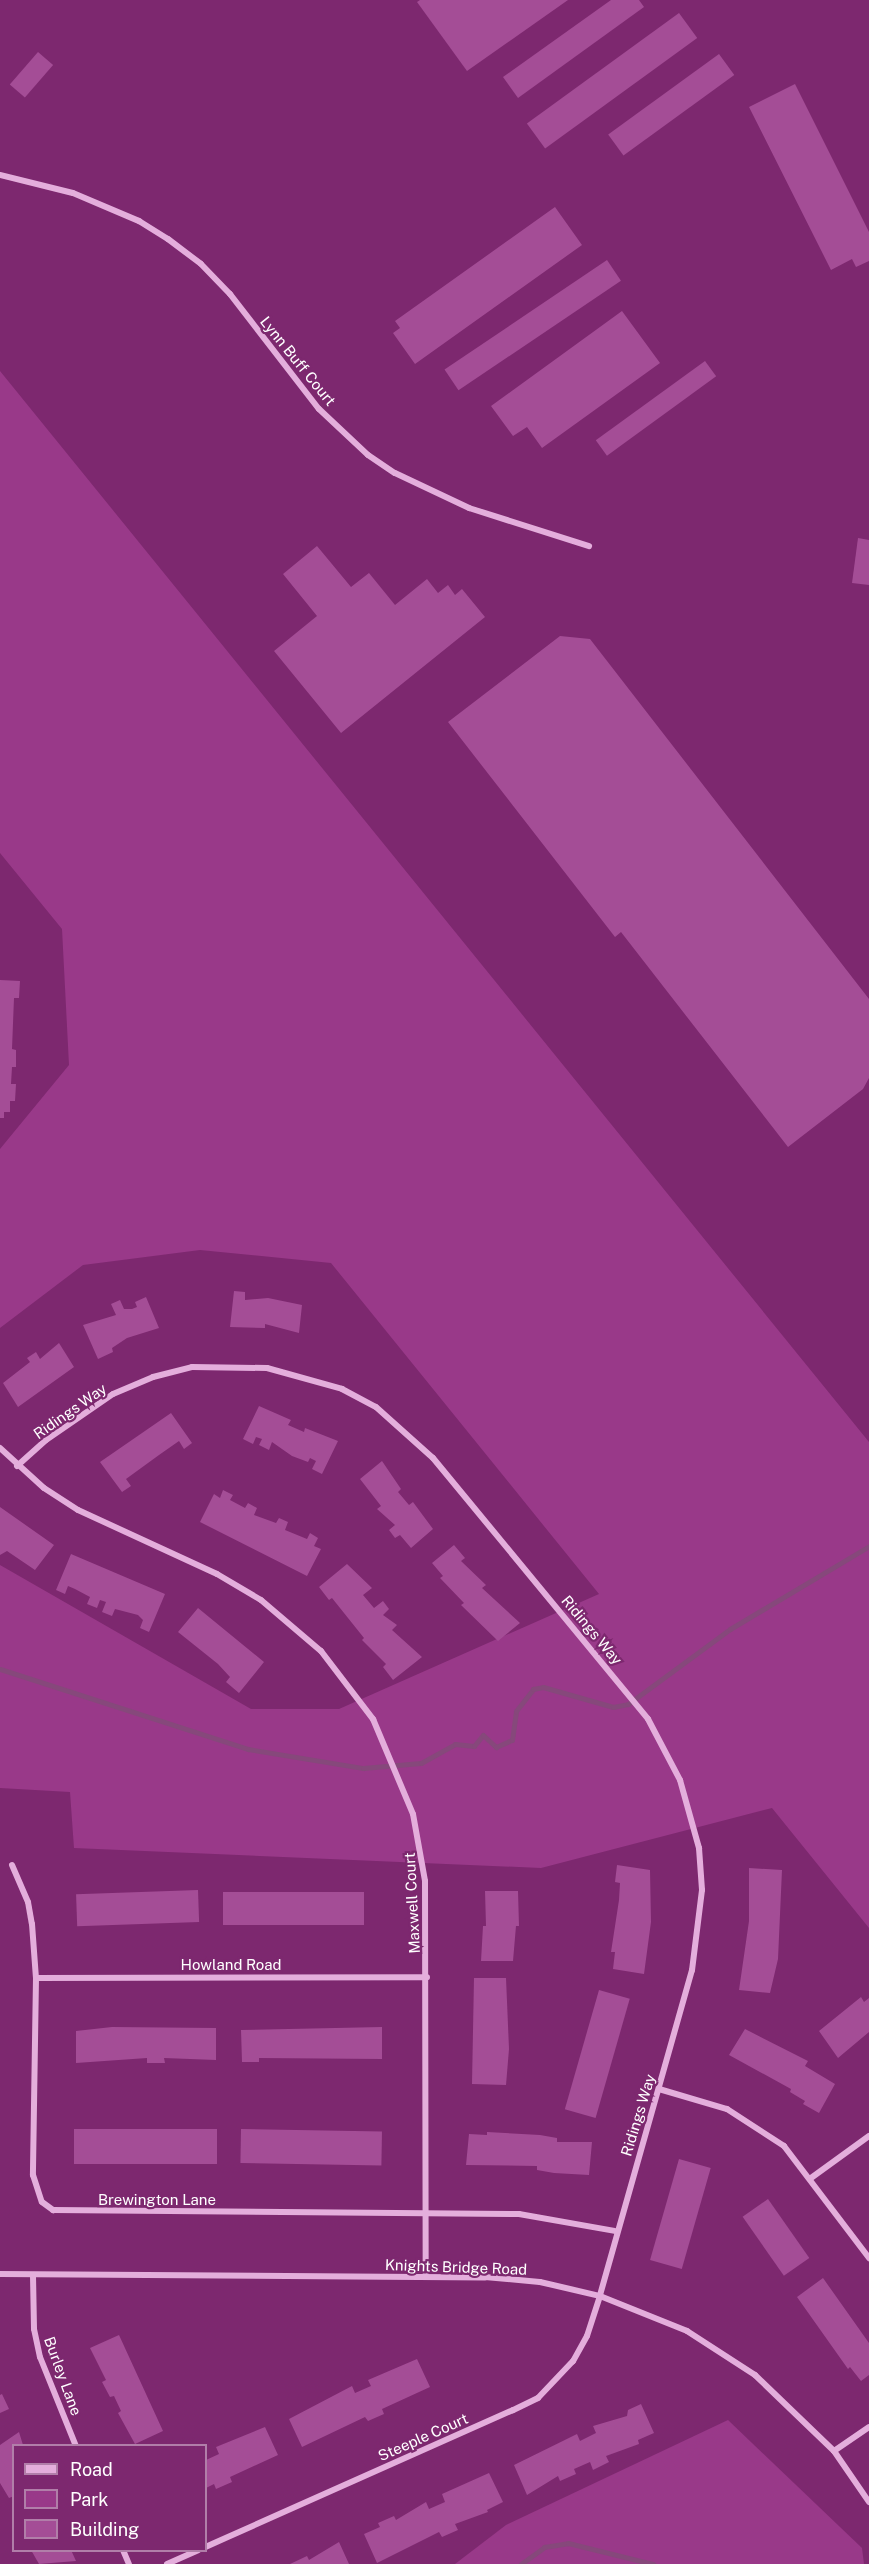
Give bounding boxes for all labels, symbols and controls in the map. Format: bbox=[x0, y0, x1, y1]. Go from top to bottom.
street label: Lynn Buff Court bbox=[256, 313, 340, 409]
street label: Ridings Way bbox=[30, 1379, 110, 1443]
street label: Ridings Way bbox=[558, 1592, 626, 1668]
street label: Maxwell Court bbox=[400, 1852, 424, 1954]
street label: Howland Road bbox=[180, 1956, 282, 1974]
street label: Ridings Way bbox=[617, 2072, 659, 2158]
street label: Brewington Lane bbox=[98, 2191, 216, 2209]
street label: Knights Bridge Road bbox=[384, 2256, 528, 2278]
street label: Burley Lane bbox=[40, 2334, 86, 2418]
street label: Steeple Court bbox=[375, 2409, 471, 2465]
legend bbox=[12, 2444, 207, 2552]
text: Road bbox=[70, 2459, 113, 2480]
text: Park bbox=[70, 2489, 108, 2510]
text: Building bbox=[70, 2519, 139, 2540]

